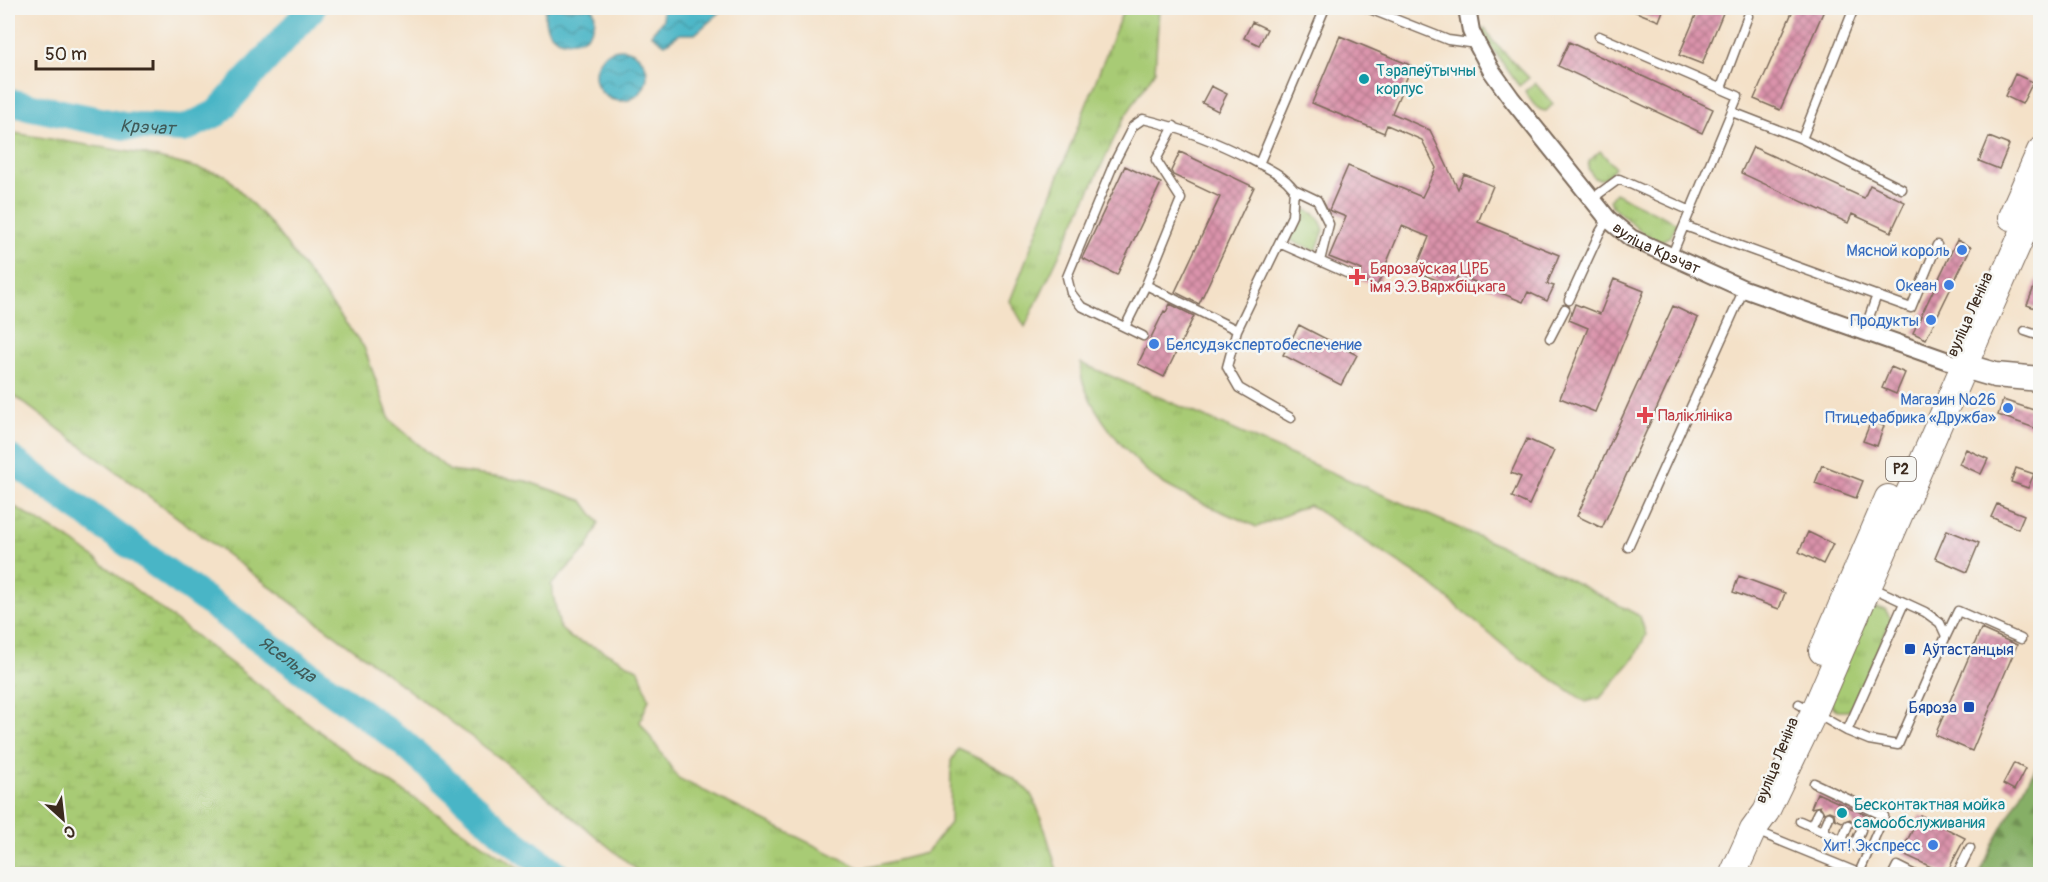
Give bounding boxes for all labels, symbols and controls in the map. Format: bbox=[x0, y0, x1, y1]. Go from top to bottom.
scale bar bbox=[36, 33, 153, 71]
text: 50 m bbox=[45, 43, 87, 66]
place label: Тэрапеўтычны корпус bbox=[1376, 61, 1476, 99]
marker: Тэрапеўтычны корпус bbox=[1357, 72, 1371, 86]
water label: Крэчат bbox=[119, 115, 179, 141]
street label: вуліца Крэчат bbox=[1608, 218, 1703, 279]
place label: Мясной король bbox=[1846, 241, 1950, 261]
marker: Мясной король bbox=[1955, 243, 1969, 257]
place label: Бярозаўская ЦРБ імя Э.Э.Вяржбіцкага bbox=[1370, 259, 1506, 297]
marker: Бярозаўская ЦРБ імя Э.Э.Вяржбіцкага bbox=[1348, 268, 1366, 286]
street label: вуліца Леніна bbox=[1942, 269, 1997, 360]
place label: Океан bbox=[1895, 276, 1937, 296]
marker: Океан bbox=[1942, 278, 1956, 292]
place label: Продукты bbox=[1850, 311, 1919, 331]
marker: Продукты bbox=[1924, 313, 1938, 327]
place label: Белсудэкспертобеспечение bbox=[1166, 335, 1362, 355]
marker: Белсудэкспертобеспечение bbox=[1147, 337, 1161, 351]
place label: Магазин №26 Птицефабрика «Дружба» bbox=[1825, 390, 1996, 428]
marker: Магазин №26 Птицефабрика «Дружба» bbox=[2001, 401, 2015, 415]
marker: Паліклініка bbox=[1636, 406, 1654, 424]
place label: Паліклініка bbox=[1658, 406, 1732, 426]
road number: Р2 bbox=[1886, 457, 1916, 481]
water label: Ясельда bbox=[254, 631, 322, 689]
place label: Аўтастанцыя bbox=[1922, 640, 2014, 660]
marker: Аўтастанцыя bbox=[1903, 642, 1917, 656]
place label: Бяроза bbox=[1909, 698, 1957, 718]
marker: Бяроза bbox=[1962, 700, 1976, 714]
street label: вуліца Леніна bbox=[1751, 715, 1803, 806]
north arrow bbox=[33, 789, 93, 849]
place label: Бесконтактная мойка самообслуживания bbox=[1854, 795, 2005, 833]
marker: Бесконтактная мойка самообслуживания bbox=[1835, 806, 1849, 820]
text: С bbox=[60, 820, 78, 843]
place label: Хит! Экспресс bbox=[1823, 836, 1921, 856]
marker: Хит! Экспресс bbox=[1926, 838, 1940, 852]

